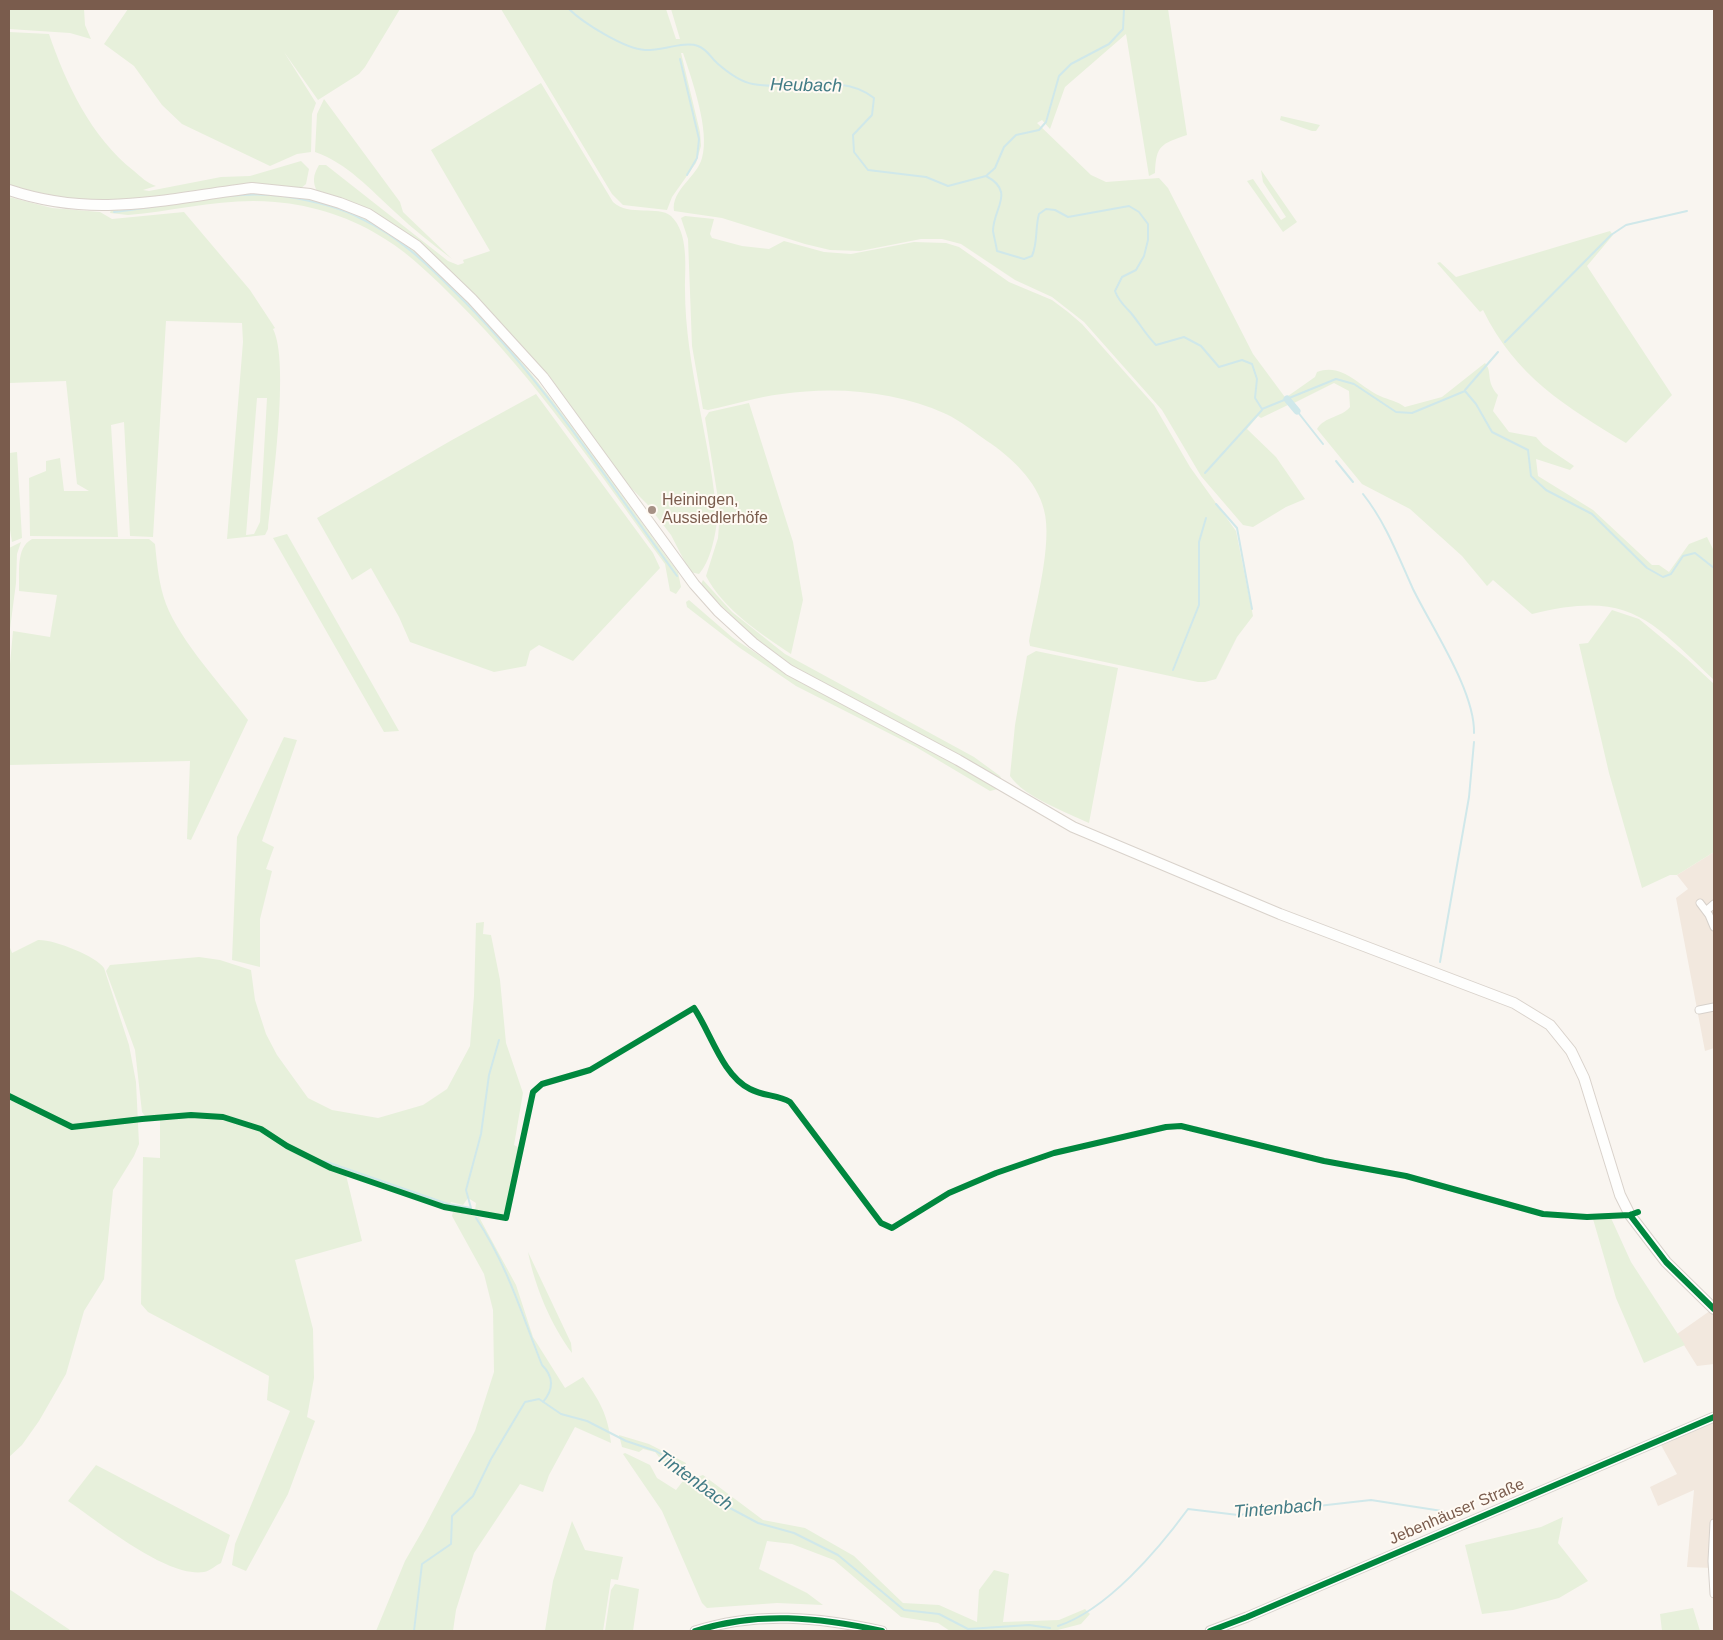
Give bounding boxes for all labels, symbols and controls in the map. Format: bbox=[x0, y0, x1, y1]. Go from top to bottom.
water label: Heubach bbox=[770, 75, 842, 97]
place label: Heiningen, Aussiedlerhöfe bbox=[662, 491, 768, 529]
marker: Heiningen, Aussiedlerhöfe bbox=[646, 504, 658, 516]
water label: Tintenbach bbox=[652, 1446, 736, 1516]
street label: Jebenhäuser Straße bbox=[1387, 1475, 1527, 1549]
water label: Tintenbach bbox=[1233, 1494, 1323, 1524]

